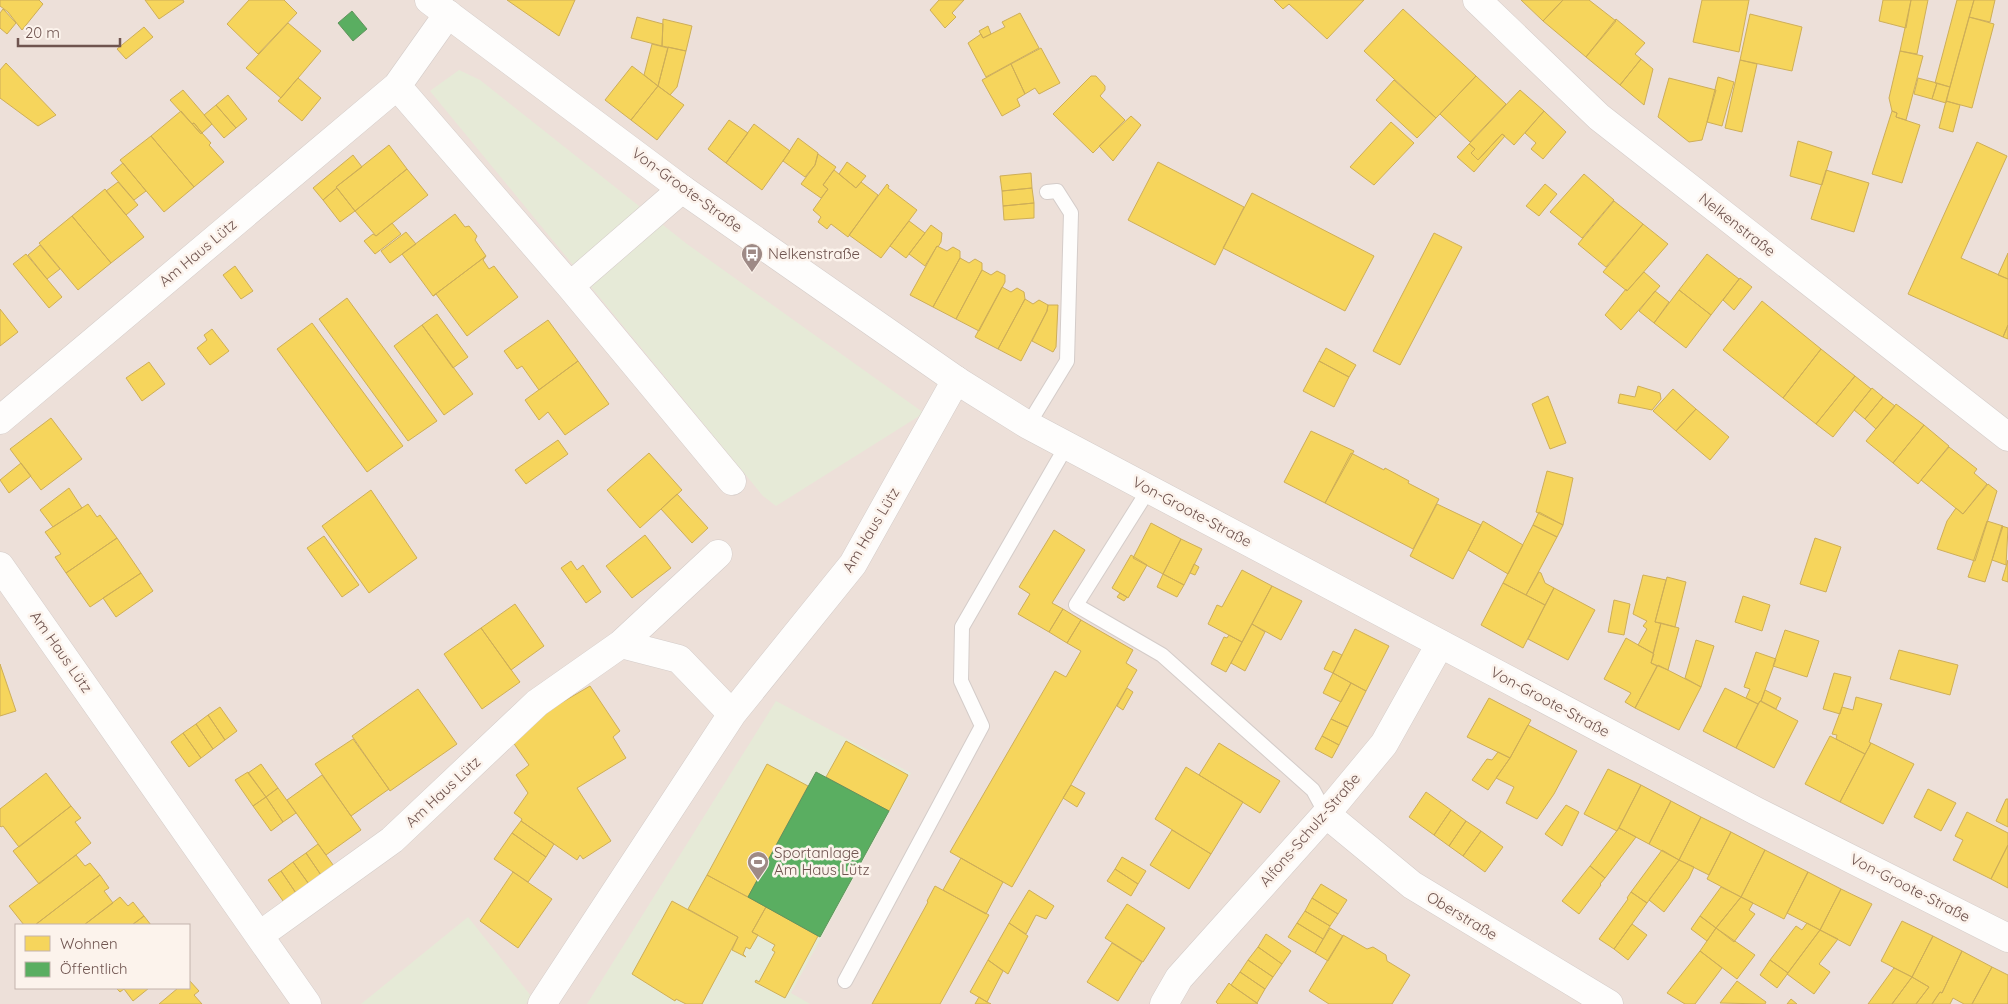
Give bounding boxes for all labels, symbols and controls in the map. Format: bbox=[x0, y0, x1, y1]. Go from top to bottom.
scale bar bbox=[18, 15, 120, 47]
text: 20 m bbox=[25, 23, 60, 42]
street label: Von-Groote-Straße bbox=[628, 143, 746, 236]
street label: Nelkenstraße bbox=[1695, 189, 1779, 260]
street label: Am Haus Lütz bbox=[155, 215, 240, 291]
bus stop icon: Nelkenstraße bbox=[740, 242, 764, 273]
place label: Nelkenstraße bbox=[768, 244, 860, 263]
street label: Von-Groote-Straße bbox=[1129, 472, 1255, 551]
street label: Am Haus Lütz bbox=[838, 484, 903, 576]
street label: Am Haus Lütz bbox=[26, 607, 97, 696]
street label: Von-Groote-Straße bbox=[1487, 662, 1613, 741]
street label: Am Haus Lütz bbox=[401, 752, 484, 831]
street label: Alfons-Schulz-Straße bbox=[1255, 769, 1364, 890]
place label: Sportanlage Am Haus Lütz bbox=[774, 843, 870, 879]
street label: Von-Groote-Straße bbox=[1847, 849, 1973, 926]
sports icon: Sportanlage Am Haus Lütz bbox=[746, 850, 770, 881]
street label: Oberstraße bbox=[1423, 887, 1501, 944]
legend bbox=[15, 924, 190, 989]
text: Wohnen bbox=[60, 934, 118, 953]
text: Öffentlich bbox=[60, 959, 127, 978]

